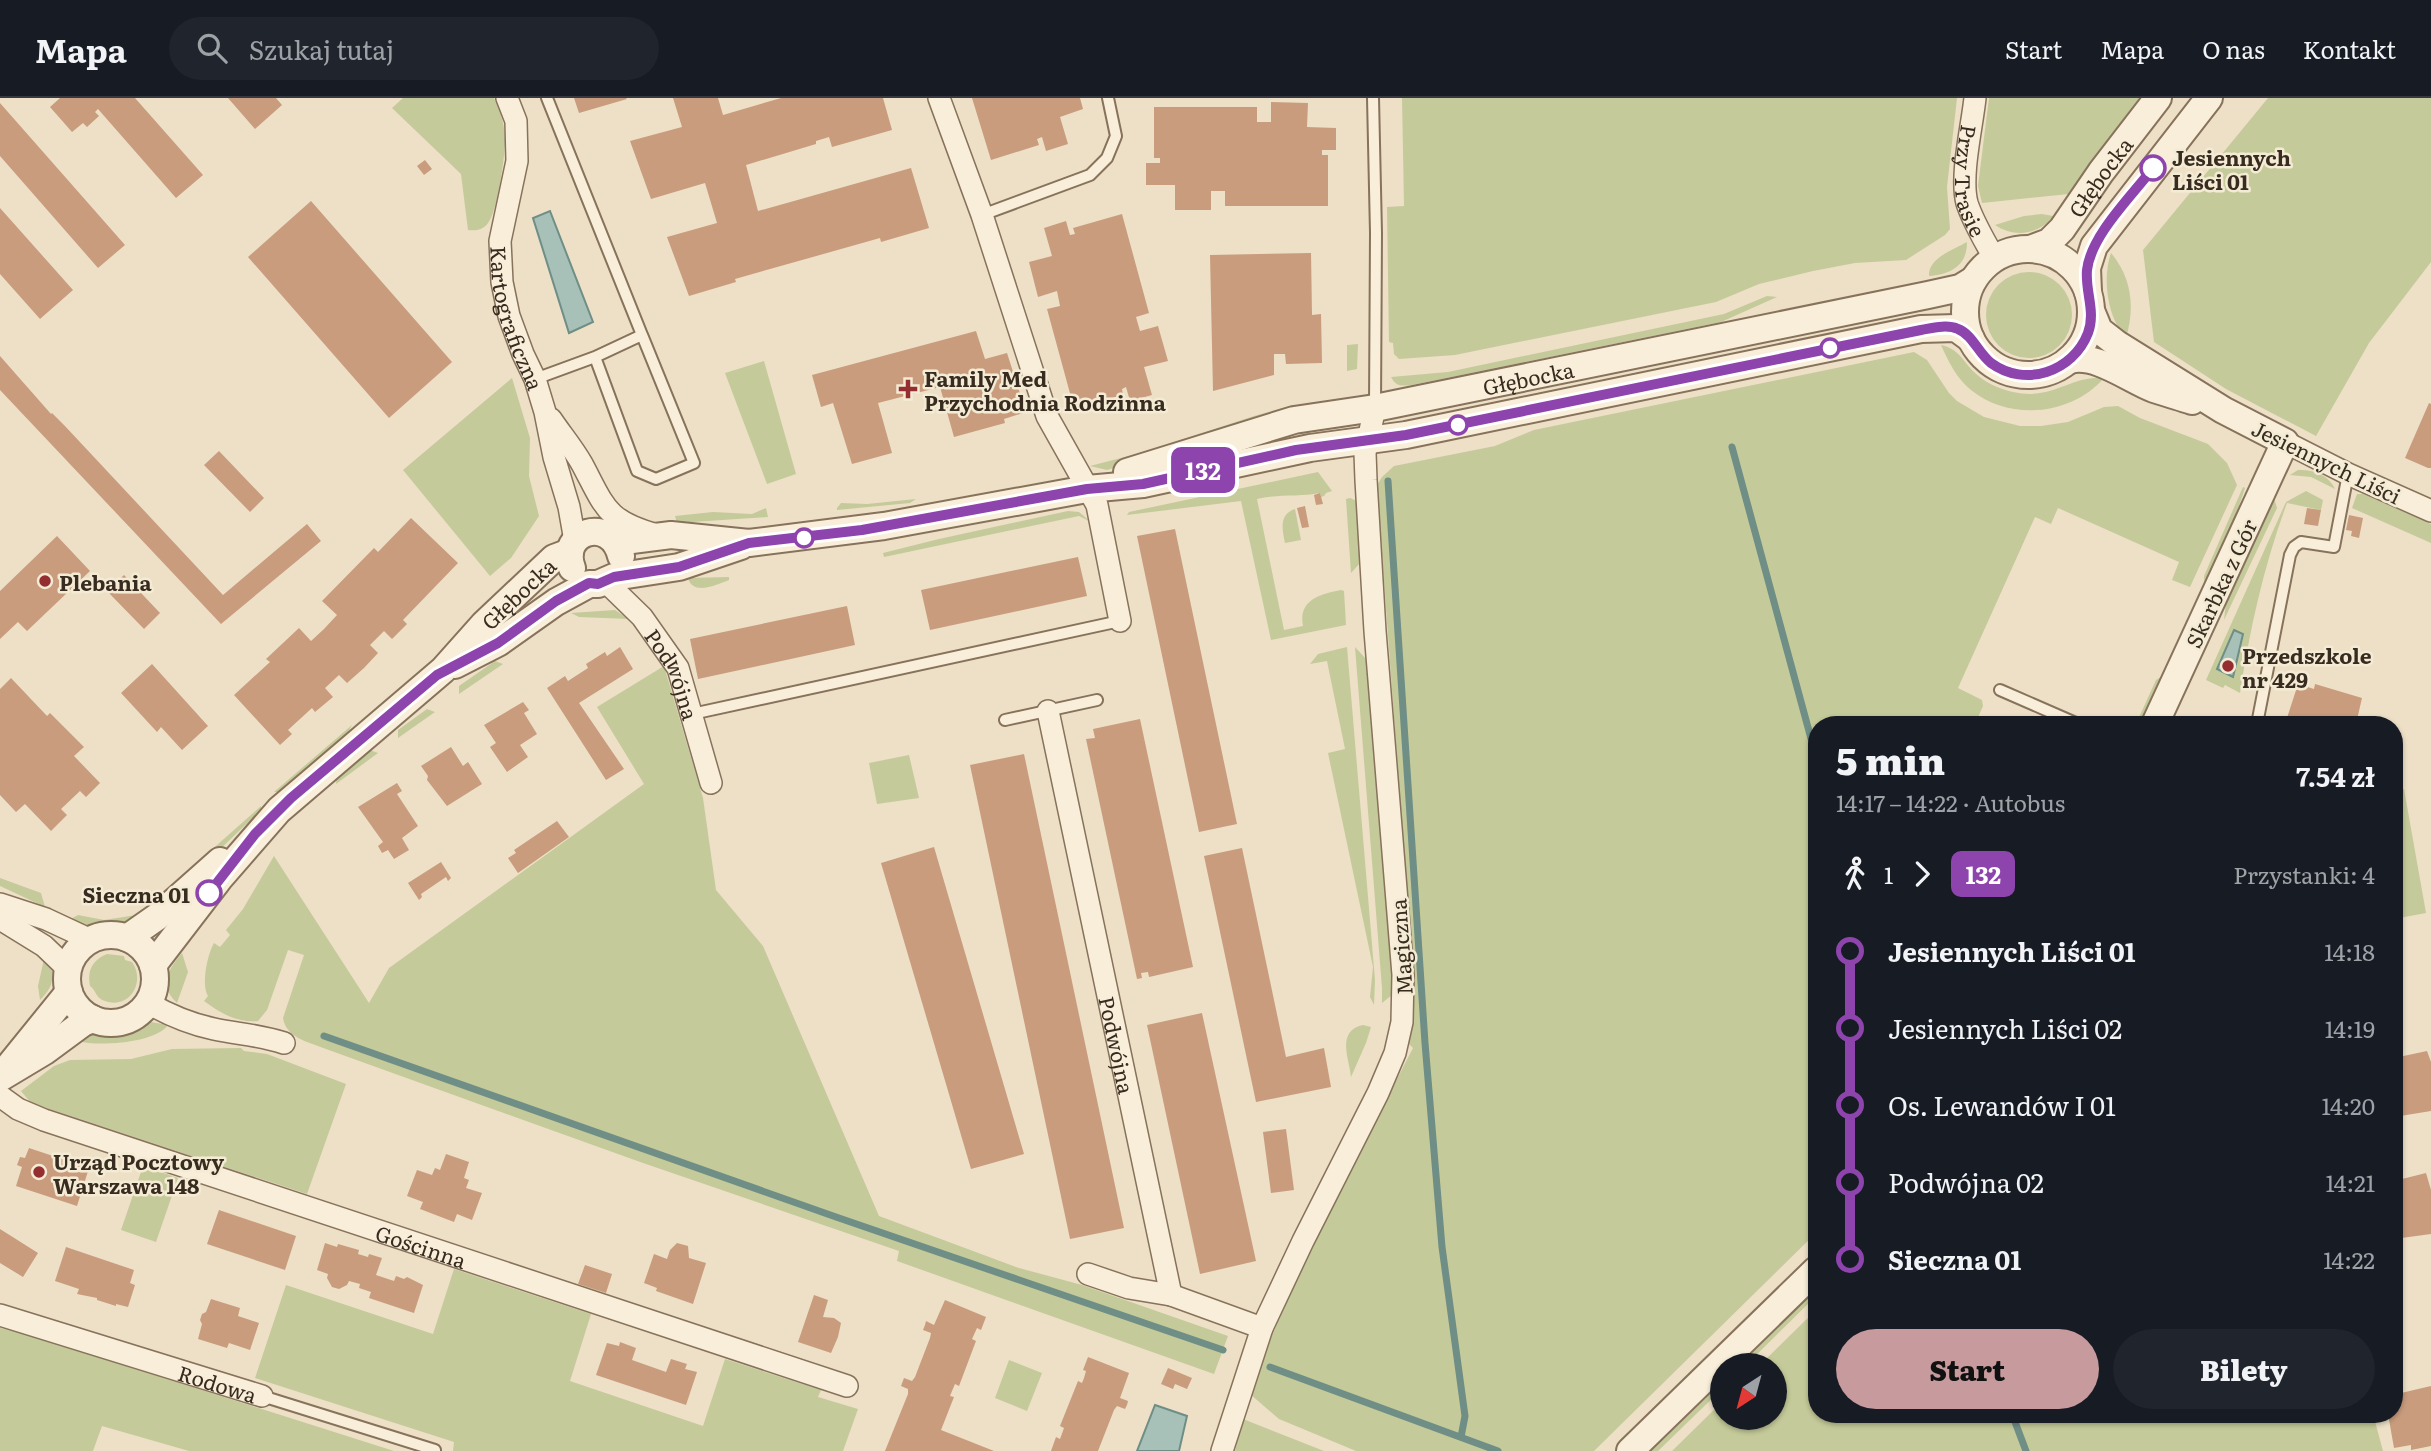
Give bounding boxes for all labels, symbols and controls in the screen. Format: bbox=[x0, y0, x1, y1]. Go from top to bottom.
search box bbox=[169, 17, 659, 80]
text: Mapa bbox=[35, 24, 127, 73]
icon: search bbox=[193, 29, 231, 67]
text: Szukaj tutaj bbox=[249, 29, 394, 68]
text: Start bbox=[2005, 31, 2062, 66]
text: Mapa bbox=[2100, 31, 2164, 66]
text: O nas bbox=[2202, 31, 2265, 66]
text: Kontakt bbox=[2303, 31, 2396, 66]
street label: Przy Trasie bbox=[1949, 123, 1995, 242]
street label: Głębocka bbox=[2060, 129, 2139, 223]
place label: Jesiennych Liści 01 bbox=[2172, 141, 2291, 196]
marker: Jesiennych Liści 01 bbox=[2140, 155, 2166, 181]
street label: Kartograficzna bbox=[485, 245, 553, 394]
unlabelled marker bbox=[1820, 338, 1840, 358]
street label: Głębocka bbox=[1480, 352, 1577, 401]
place label: Family Med Przychodnia Rodzinna bbox=[924, 362, 1167, 417]
marker: Family Med Przychodnia Rodzinna bbox=[898, 379, 918, 399]
street label: Jesiennych Liści bbox=[2247, 411, 2407, 511]
unlabelled marker bbox=[1448, 415, 1468, 435]
line badge: 132 bbox=[1163, 447, 1243, 493]
text: 132 bbox=[1185, 452, 1221, 487]
street label: Skarbka z Gór bbox=[2177, 513, 2263, 653]
unlabelled marker bbox=[794, 528, 814, 548]
street label: Głębocka bbox=[473, 549, 562, 635]
place label: Plebania bbox=[59, 566, 152, 597]
marker: Plebania bbox=[37, 573, 53, 589]
street label: Podwójna bbox=[639, 621, 708, 724]
place label: Przedszkole nr 429 bbox=[2242, 639, 2372, 694]
marker: Przedszkole nr 429 bbox=[2220, 658, 2236, 674]
text: 5 min bbox=[1836, 730, 1945, 787]
text: 7.54 zł bbox=[2296, 756, 2375, 795]
text: 14:17 – 14:22 · Autobus bbox=[1836, 785, 2065, 819]
icon: walk bbox=[1836, 855, 1874, 893]
icon: forward bbox=[1903, 855, 1941, 893]
text: 132 bbox=[1965, 856, 2001, 891]
text: 1 bbox=[1884, 857, 1893, 891]
text: Przystanki: 4 bbox=[2233, 857, 2375, 891]
place label: Sieczna 01 bbox=[82, 878, 190, 909]
marker: Sieczna 01 bbox=[196, 880, 222, 906]
street label: Magiczna bbox=[1381, 897, 1419, 996]
text: Jesiennych Liści 01 bbox=[1888, 931, 2136, 970]
text: 14:18 bbox=[2324, 934, 2375, 968]
street label: Podwójna bbox=[1093, 993, 1144, 1097]
text: Jesiennych Liści 02 bbox=[1888, 1008, 2122, 1047]
text: 14:19 bbox=[2325, 1011, 2375, 1045]
text: Os. Lewandów I 01 bbox=[1888, 1085, 2116, 1124]
text: 14:20 bbox=[2322, 1088, 2375, 1122]
place label: Urząd Pocztowy Warszawa 148 bbox=[53, 1145, 224, 1200]
text: Podwójna 02 bbox=[1888, 1162, 2044, 1201]
marker: Urząd Pocztowy Warszawa 148 bbox=[31, 1164, 47, 1180]
text: 14:21 bbox=[2325, 1165, 2375, 1199]
street label: Gościnna bbox=[372, 1216, 471, 1275]
text: Sieczna 01 bbox=[1888, 1239, 2021, 1278]
text: 14:22 bbox=[2323, 1242, 2375, 1276]
button: Start bbox=[1836, 1329, 2099, 1409]
button: Bilety bbox=[2113, 1329, 2375, 1409]
north arrow bbox=[1710, 1353, 1787, 1430]
map controls bbox=[1710, 1353, 1787, 1430]
street label: Rodowa bbox=[175, 1356, 262, 1409]

